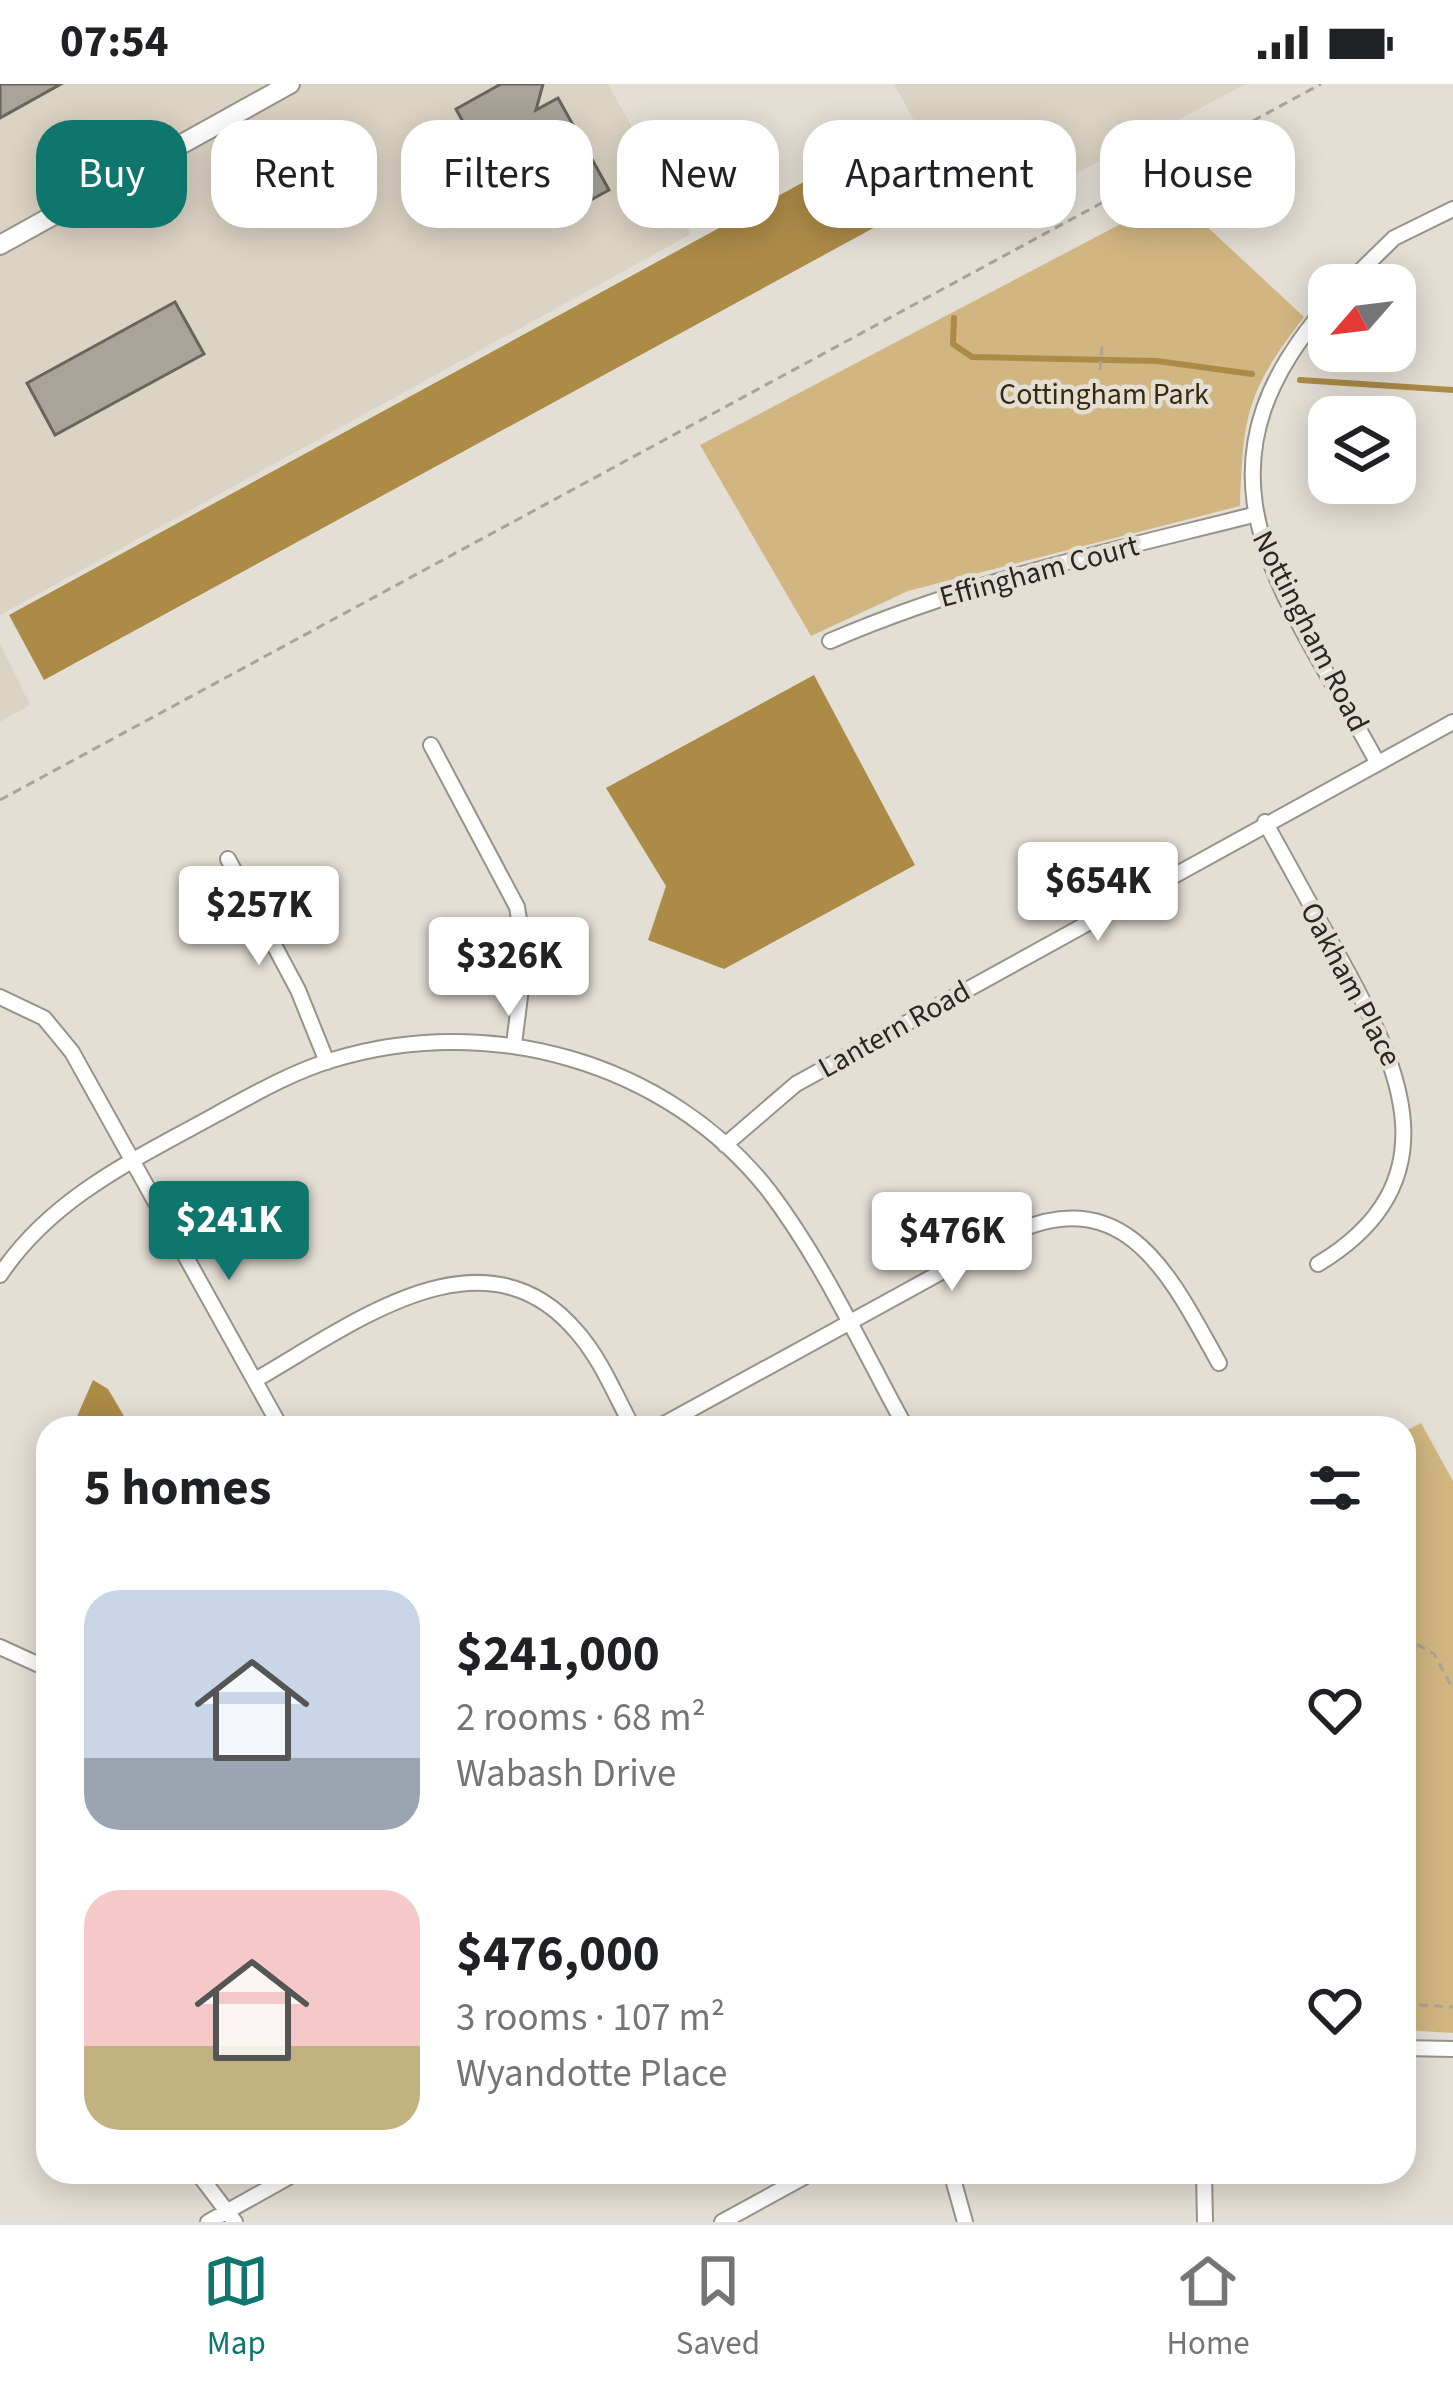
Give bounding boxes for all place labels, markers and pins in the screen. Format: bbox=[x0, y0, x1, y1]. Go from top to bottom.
pin: $654K bbox=[1014, 842, 1182, 944]
pin: $257K bbox=[175, 866, 343, 968]
pin: $326K bbox=[425, 917, 593, 1019]
pin: $241K bbox=[145, 1181, 313, 1283]
pin: $476K bbox=[868, 1192, 1036, 1294]

